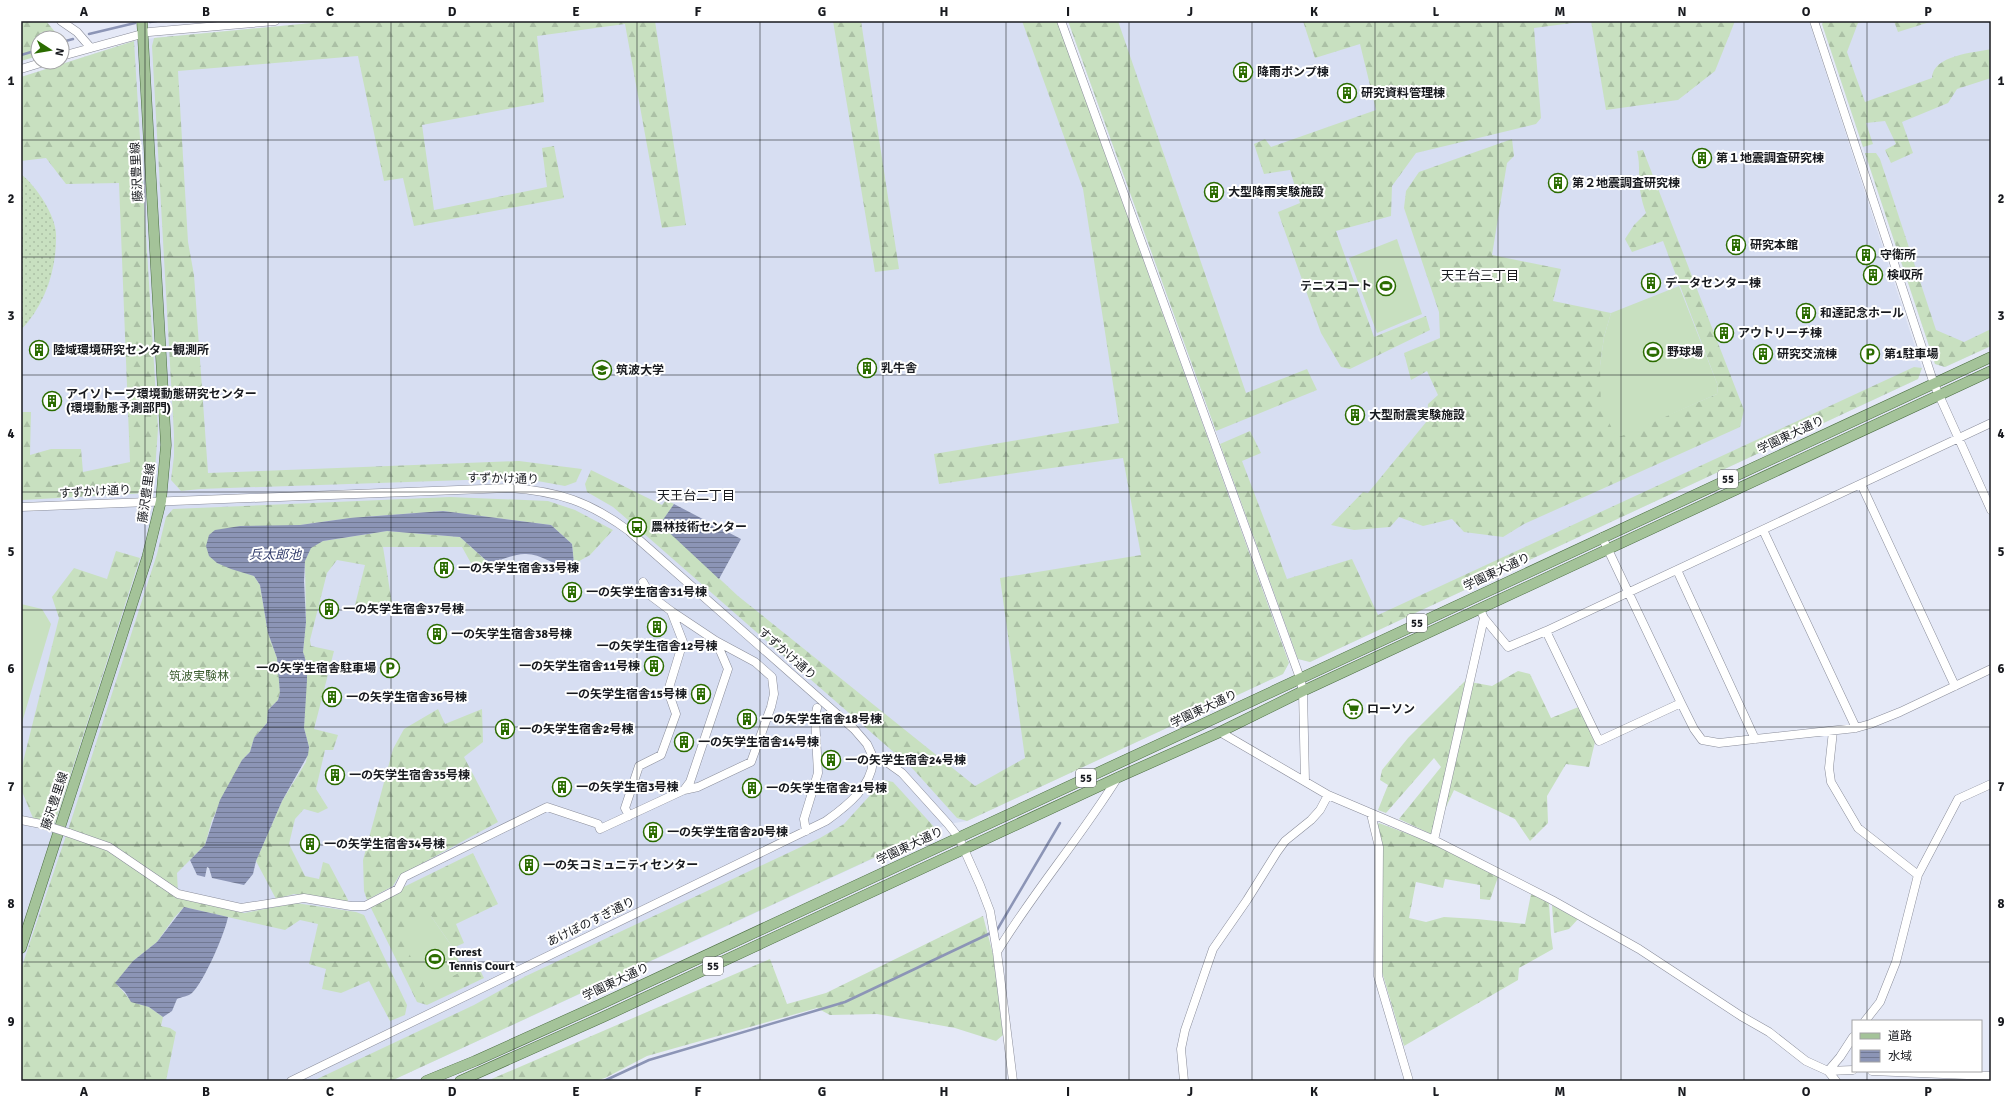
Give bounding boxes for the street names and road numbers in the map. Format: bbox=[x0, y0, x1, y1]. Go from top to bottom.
street label: 藤沢豊里線 bbox=[128, 142, 146, 202]
street label: 学園東大通り bbox=[1755, 413, 1827, 457]
street label: 藤沢豊里線 bbox=[135, 462, 159, 524]
road number: 55 bbox=[1718, 470, 1738, 488]
street label: すずかけ通り bbox=[467, 471, 539, 487]
street label: すずかけ通り bbox=[59, 483, 131, 501]
street label: 学園東大通り bbox=[1461, 550, 1533, 594]
road number: 55 bbox=[1407, 614, 1427, 632]
street label: すずかけ通り bbox=[755, 625, 819, 683]
street label: 学園東大通り bbox=[1168, 687, 1240, 731]
road number: 55 bbox=[1076, 769, 1096, 787]
street label: 藤沢豊里線 bbox=[39, 770, 71, 832]
street label: 学園東大通り bbox=[874, 824, 946, 868]
street label: あけぼのすぎ通り bbox=[545, 894, 637, 950]
road number: 55 bbox=[703, 957, 723, 975]
street label: 学園東大通り bbox=[580, 960, 652, 1004]

